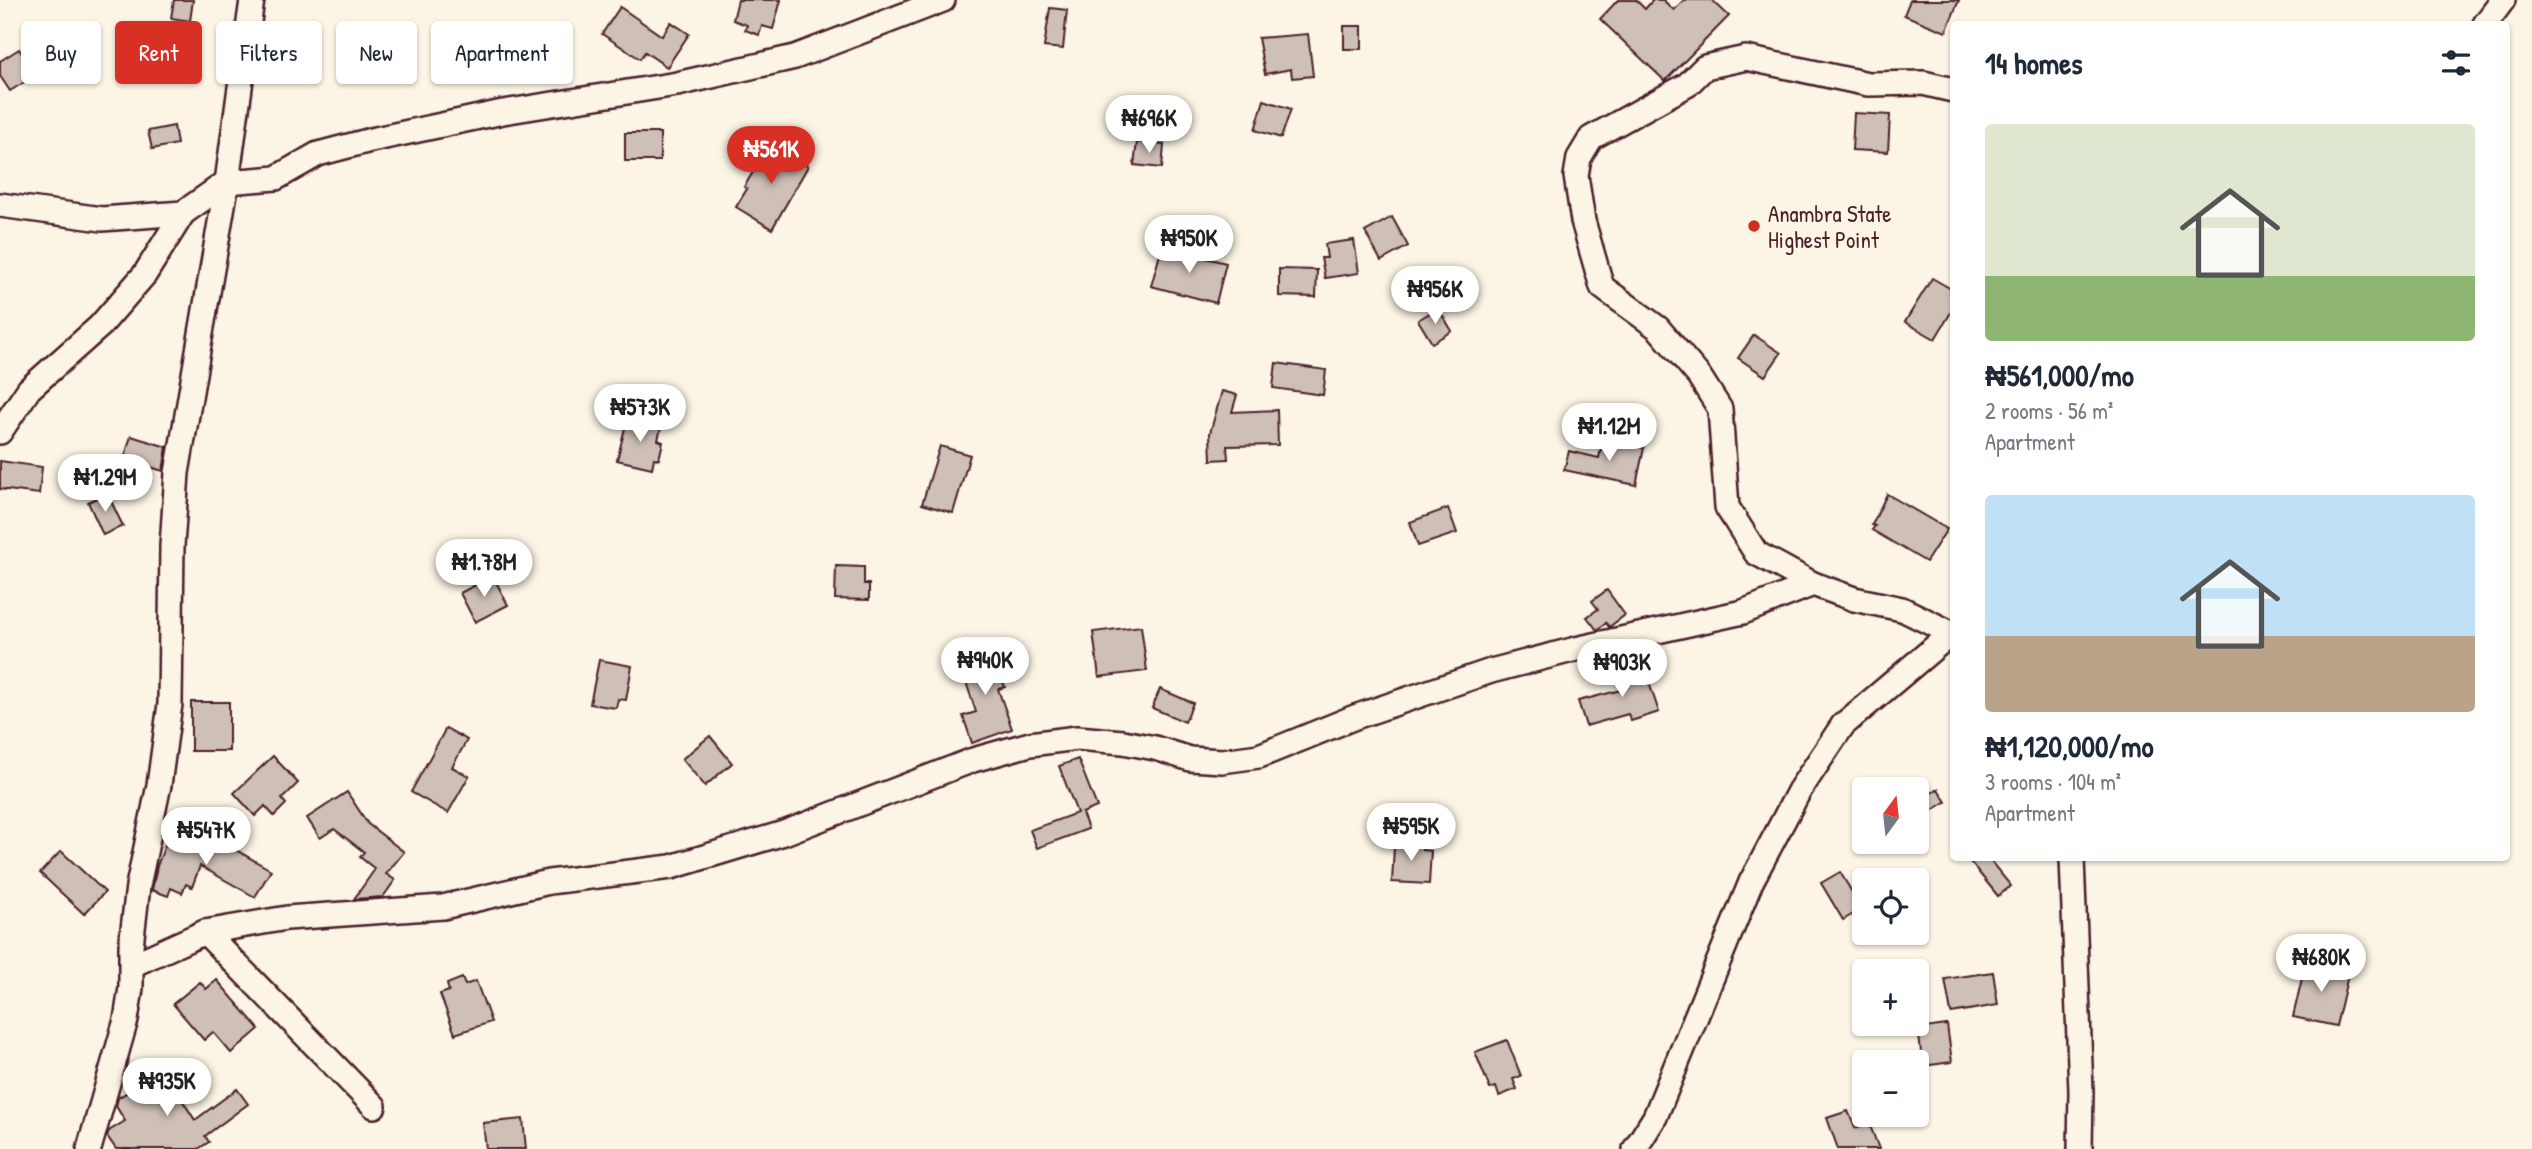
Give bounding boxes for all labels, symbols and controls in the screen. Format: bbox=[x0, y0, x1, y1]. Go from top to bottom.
chip: Buy bbox=[21, 21, 101, 84]
chip: Rent bbox=[115, 21, 202, 84]
chip: Filters bbox=[216, 21, 322, 84]
chip: New bbox=[336, 21, 417, 84]
chip: Apartment bbox=[431, 21, 573, 84]
text: 14 homes bbox=[1985, 43, 2083, 83]
icon: filters bbox=[2437, 44, 2475, 82]
pin: ₦696K bbox=[1100, 96, 1198, 155]
text: ₦696K bbox=[1121, 102, 1177, 133]
pin: ₦561K bbox=[722, 127, 820, 186]
text: ₦561K bbox=[743, 133, 799, 164]
icon: home bbox=[2167, 170, 2293, 296]
place label: Anambra State Highest Point bbox=[1768, 198, 1891, 255]
pin: ₦950K bbox=[1140, 216, 1238, 275]
marker: Anambra State Highest Point bbox=[1746, 218, 1762, 234]
text: ₦950K bbox=[1160, 222, 1218, 253]
pin: ₦956K bbox=[1386, 266, 1484, 326]
text: ₦956K bbox=[1407, 273, 1463, 304]
text: ₦561,000/mo bbox=[1985, 355, 2134, 395]
pin: ₦573K bbox=[591, 384, 689, 444]
text: ₦573K bbox=[610, 391, 670, 422]
text: 2 rooms · 56 m² bbox=[1985, 395, 2113, 426]
pin: ₦1.12M bbox=[1552, 404, 1666, 463]
text: ₦1.12M bbox=[1578, 410, 1640, 441]
text: Apartment bbox=[1985, 426, 2075, 457]
pin: ₦1.29M bbox=[48, 454, 162, 514]
text: ₦1.29M bbox=[74, 461, 136, 492]
pin: ₦1.78M bbox=[427, 540, 541, 599]
icon: home bbox=[2167, 541, 2293, 667]
text: ₦1.78M bbox=[452, 546, 516, 577]
pin: ₦940K bbox=[936, 638, 1034, 697]
pin: ₦903K bbox=[1573, 640, 1671, 699]
text: ₦940K bbox=[957, 644, 1013, 675]
text: ₦903K bbox=[1593, 646, 1651, 677]
text: ₦1,120,000/mo bbox=[1985, 726, 2154, 766]
text: 3 rooms · 104 m² bbox=[1985, 766, 2121, 797]
north arrow bbox=[1852, 777, 1928, 854]
map controls bbox=[1852, 777, 1929, 1127]
text: Apartment bbox=[1985, 797, 2075, 828]
pin: ₦595K bbox=[1362, 804, 1460, 863]
pin: ₦547K bbox=[157, 808, 255, 867]
text: ₦595K bbox=[1383, 810, 1439, 841]
text: ₦547K bbox=[177, 814, 235, 845]
button: locate bbox=[1852, 868, 1929, 945]
pin: ₦680K bbox=[2272, 934, 2370, 994]
text: ₦680K bbox=[2292, 941, 2350, 972]
button: + bbox=[1852, 959, 1929, 1036]
button: − bbox=[1852, 1050, 1929, 1127]
pin: ₦935K bbox=[118, 1058, 216, 1118]
text: ₦935K bbox=[138, 1065, 196, 1096]

